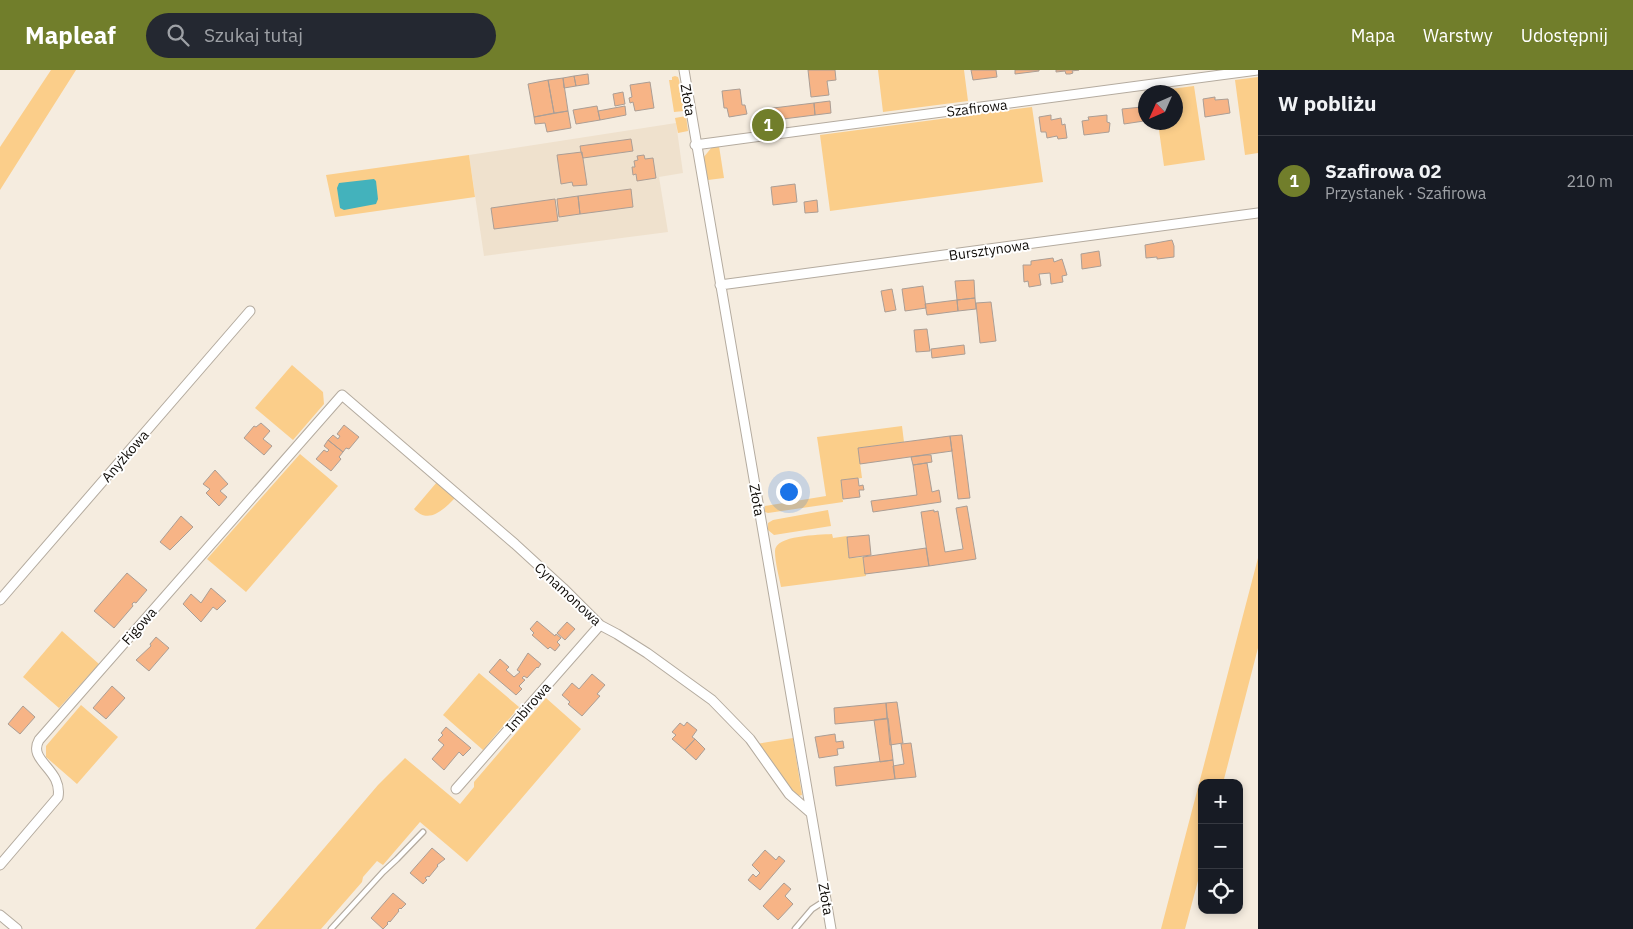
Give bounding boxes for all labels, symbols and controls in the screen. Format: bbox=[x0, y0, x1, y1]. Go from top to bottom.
search box bbox=[146, 13, 496, 58]
text: Mapleaf bbox=[25, 19, 116, 51]
icon: search bbox=[164, 21, 192, 49]
text: Szukaj tutaj bbox=[204, 23, 303, 47]
text: Mapa bbox=[1351, 24, 1395, 47]
text: Warstwy bbox=[1423, 24, 1493, 47]
text: Udostępnij bbox=[1521, 24, 1608, 47]
street label: Złota bbox=[677, 83, 699, 118]
north arrow bbox=[1138, 85, 1183, 130]
text: W pobliżu bbox=[1278, 89, 1377, 117]
street label: Szafirowa bbox=[946, 95, 1009, 121]
pin: 1 bbox=[752, 106, 784, 144]
text: Szafirowa 02 bbox=[1325, 159, 1442, 183]
text: 1 bbox=[1289, 171, 1299, 191]
text: 210 m bbox=[1566, 171, 1613, 191]
text: Przystanek · Szafirowa bbox=[1325, 183, 1486, 203]
street label: Bursztynowa bbox=[948, 235, 1031, 265]
street label: Anyżkowa bbox=[97, 426, 153, 486]
your location bbox=[776, 479, 802, 505]
street label: Złota bbox=[745, 483, 769, 518]
street label: Cynamonowa bbox=[531, 558, 606, 630]
street label: Figowa bbox=[118, 603, 161, 649]
street label: Imbirowa bbox=[501, 678, 555, 736]
map controls bbox=[1198, 779, 1243, 914]
button: + bbox=[1198, 779, 1243, 824]
button: − bbox=[1198, 824, 1243, 869]
button: locate bbox=[1198, 869, 1243, 914]
street label: Złota bbox=[814, 882, 838, 917]

